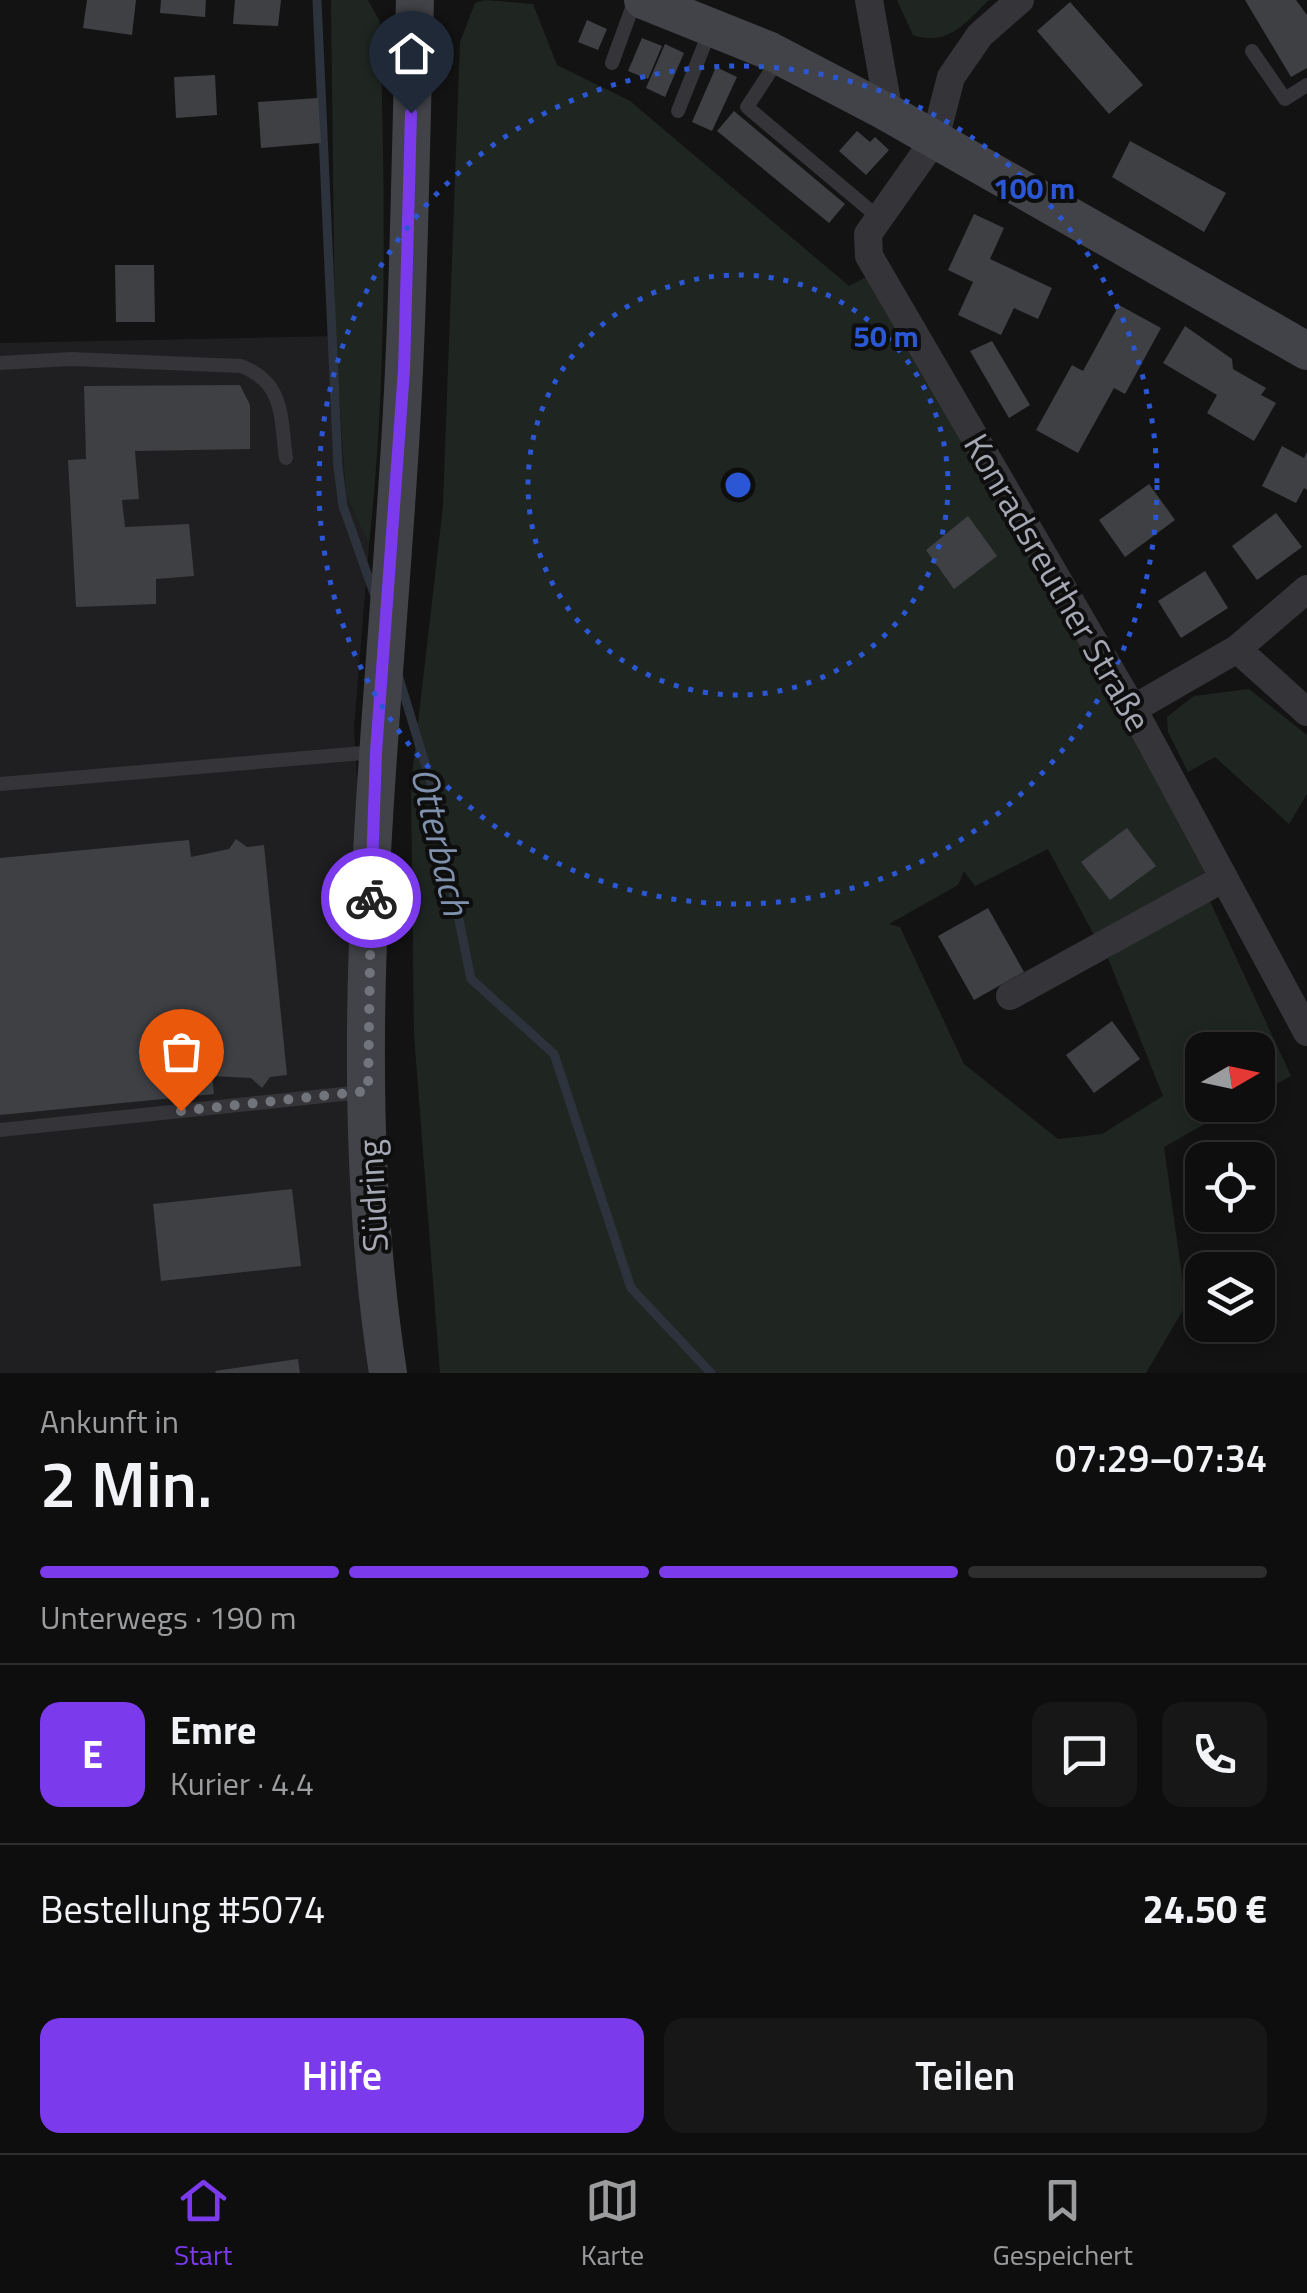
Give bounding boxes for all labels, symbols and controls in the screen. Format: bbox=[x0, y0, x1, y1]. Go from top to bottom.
pin bbox=[369, 11, 454, 114]
icon: home bbox=[384, 26, 439, 81]
text: 100 m bbox=[993, 165, 1075, 211]
text: 50 m bbox=[853, 313, 919, 359]
street label: Konradsreuther Straße bbox=[951, 423, 1165, 741]
centre of rings bbox=[720, 467, 756, 503]
water label: Otterbach bbox=[396, 761, 486, 922]
courier bbox=[321, 848, 421, 948]
icon: bike bbox=[344, 871, 399, 926]
pin bbox=[139, 1009, 224, 1112]
icon: bag bbox=[154, 1024, 209, 1079]
north arrow bbox=[1185, 1032, 1275, 1122]
map controls bbox=[1185, 1032, 1275, 1342]
street label: Südring bbox=[342, 1138, 402, 1254]
button: locate bbox=[1185, 1142, 1275, 1232]
button: layers bbox=[1185, 1252, 1275, 1342]
text: Ankunft in bbox=[40, 1397, 179, 1445]
text: 07:29–07:34 bbox=[1055, 1429, 1267, 1487]
text: 2 Min. bbox=[40, 1433, 213, 1532]
text: Unterwegs · 190 m bbox=[40, 1593, 296, 1641]
text: Emre bbox=[170, 1701, 256, 1759]
button: chat bbox=[1032, 1702, 1137, 1807]
button: phone bbox=[1162, 1702, 1267, 1807]
text: E bbox=[82, 1725, 103, 1783]
text: Kurier · 4.4 bbox=[170, 1759, 314, 1807]
text: Bestellung #5074 bbox=[40, 1880, 325, 1938]
text: 24.50 € bbox=[1143, 1880, 1267, 1938]
button: Hilfe bbox=[40, 2018, 644, 2133]
button: Teilen bbox=[664, 2018, 1267, 2133]
tab: Start bbox=[174, 2173, 232, 2276]
tab: Karte bbox=[581, 2173, 644, 2276]
tab: Gespeichert bbox=[993, 2173, 1133, 2276]

